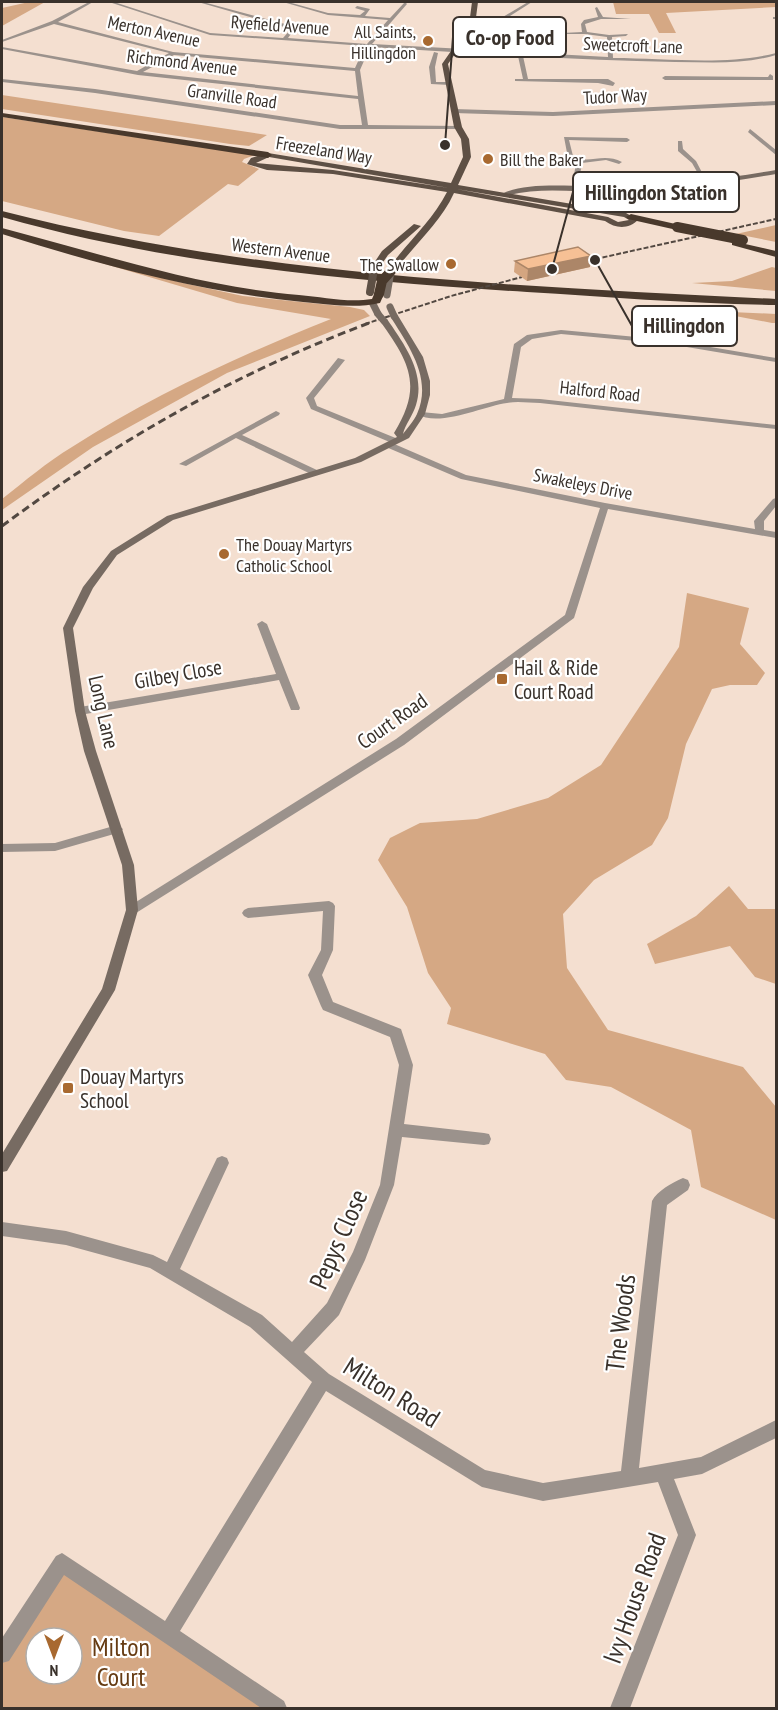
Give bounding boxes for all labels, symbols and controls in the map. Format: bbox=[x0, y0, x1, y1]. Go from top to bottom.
street label: Merton Avenue bbox=[106, 10, 202, 52]
street label: Ryefield Avenue bbox=[230, 10, 330, 40]
callout: Co-op Food bbox=[453, 17, 566, 57]
place label: All Saints, Hillingdon bbox=[351, 20, 416, 64]
text: Co-op Food bbox=[466, 23, 554, 51]
street label: Sweetcroft Lane bbox=[583, 32, 683, 58]
marker: All Saints, Hillingdon bbox=[421, 34, 435, 48]
street label: Richmond Avenue bbox=[126, 44, 238, 80]
street label: Granville Road bbox=[186, 78, 278, 114]
street label: Tudor Way bbox=[583, 83, 648, 109]
street label: Freezeland Way bbox=[274, 131, 374, 169]
place label: Bill the Baker bbox=[500, 148, 584, 171]
marker: Bill the Baker bbox=[481, 152, 495, 166]
callout: Hillingdon Station bbox=[573, 172, 739, 212]
text: Hillingdon Station bbox=[585, 178, 727, 206]
street label: Western Avenue bbox=[231, 233, 331, 267]
place label: The Swallow bbox=[360, 253, 439, 276]
marker: The Swallow bbox=[444, 257, 458, 271]
callout: Hillingdon bbox=[632, 306, 737, 346]
text: Hillingdon bbox=[643, 311, 725, 339]
street label: Halford Road bbox=[559, 375, 641, 407]
street label: Swakeleys Drive bbox=[531, 463, 635, 505]
place label: The Douay Martyrs Catholic School bbox=[236, 533, 352, 577]
marker: The Douay Martyrs Catholic School bbox=[217, 547, 231, 561]
street label: Gilbey Close bbox=[132, 653, 224, 695]
place label: Hail & Ride Court Road bbox=[514, 654, 598, 705]
marker: Hail & Ride Court Road bbox=[495, 672, 509, 686]
street label: Long Lane bbox=[82, 673, 126, 751]
street label: Court Road bbox=[352, 687, 432, 755]
place label: Douay Martyrs School bbox=[80, 1063, 184, 1114]
marker: Douay Martyrs School bbox=[61, 1081, 75, 1095]
street label: Pepys Close bbox=[301, 1184, 375, 1294]
street label: The Woods bbox=[598, 1272, 642, 1374]
street label: Milton Road bbox=[338, 1349, 446, 1435]
street label: Ivy House Road bbox=[595, 1528, 673, 1668]
north arrow bbox=[24, 1626, 84, 1686]
park label: Milton Court bbox=[92, 1630, 150, 1693]
text: N bbox=[50, 1661, 58, 1681]

